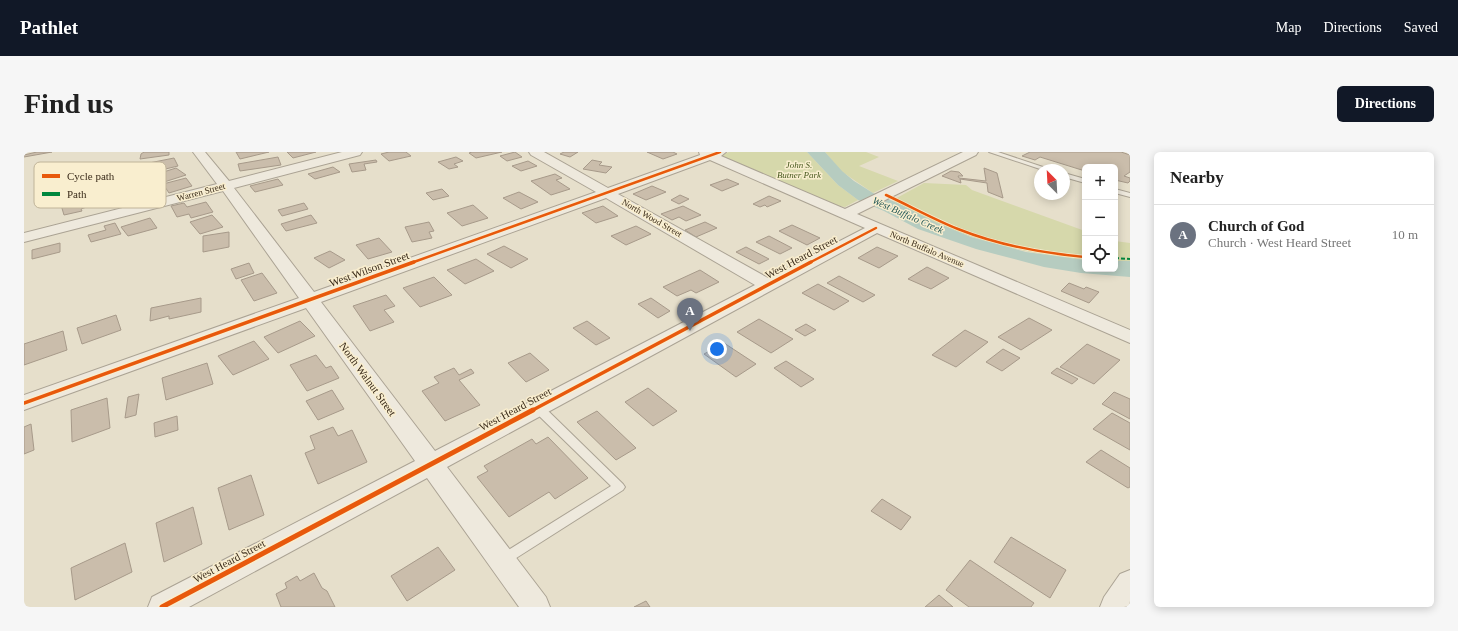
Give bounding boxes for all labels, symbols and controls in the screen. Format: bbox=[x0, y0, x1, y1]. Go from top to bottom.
text: Pathlet bbox=[20, 17, 78, 38]
text: Map bbox=[1276, 20, 1301, 35]
text: Directions bbox=[1323, 20, 1382, 35]
text: Saved bbox=[1404, 20, 1438, 35]
button: Directions bbox=[1337, 86, 1434, 122]
text: Find us bbox=[24, 88, 114, 119]
park label: John S. Butner Park bbox=[777, 160, 822, 180]
legend bbox=[34, 162, 166, 208]
north arrow bbox=[1034, 164, 1070, 200]
map controls bbox=[1082, 164, 1118, 272]
button: + bbox=[1082, 164, 1118, 200]
text: Nearby bbox=[1170, 168, 1224, 187]
text: Cycle path bbox=[67, 170, 115, 182]
street label: Warren Street bbox=[176, 181, 227, 203]
text: Path bbox=[67, 188, 87, 200]
water label: West Buffalo Creek bbox=[871, 194, 946, 236]
street label: North Wood Street bbox=[620, 197, 684, 239]
button: − bbox=[1082, 200, 1118, 236]
text: Church of God bbox=[1208, 218, 1304, 234]
text: A bbox=[1178, 227, 1188, 242]
text: 10 m bbox=[1392, 227, 1418, 242]
street label: North Buffalo Avenue bbox=[888, 229, 966, 269]
street label: West Heard Street bbox=[763, 233, 839, 281]
text: Church · West Heard Street bbox=[1208, 235, 1351, 250]
button: locate bbox=[1082, 236, 1118, 272]
street label: West Wilson Street bbox=[327, 249, 411, 289]
pin: A bbox=[677, 298, 703, 331]
your location bbox=[707, 339, 727, 359]
street label: North Walnut Street bbox=[337, 340, 399, 418]
street label: West Heard Street bbox=[477, 385, 553, 433]
street label: West Heard Street bbox=[191, 537, 267, 585]

